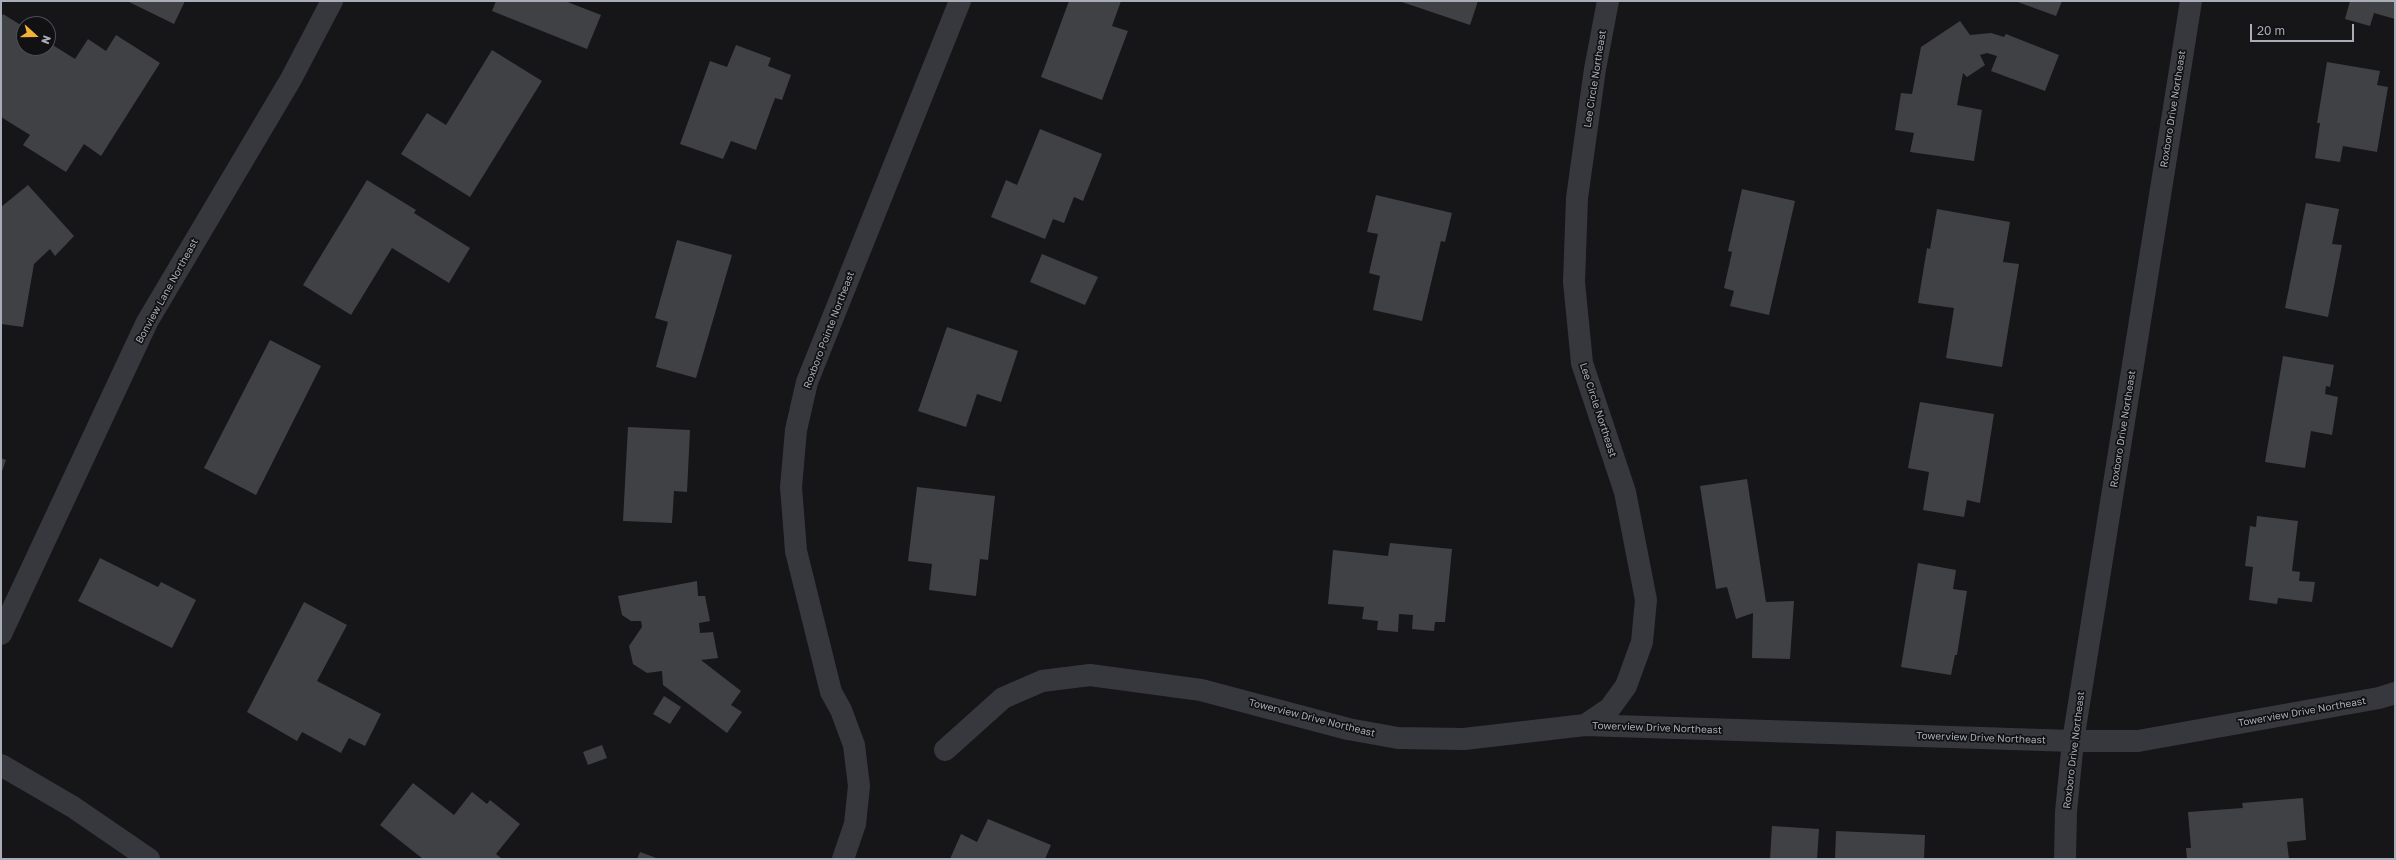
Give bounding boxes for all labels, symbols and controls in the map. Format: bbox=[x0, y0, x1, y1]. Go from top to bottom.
north arrow bbox=[16, 16, 56, 56]
scale bar bbox=[2252, 16, 2356, 42]
text: 20 m bbox=[2257, 23, 2285, 38]
street label: Lee Circle Northeast bbox=[1581, 29, 1609, 129]
text: N bbox=[39, 34, 54, 46]
street label: Roxboro Drive Northeast bbox=[2158, 50, 2188, 168]
street label: Bonview Lane Northeast bbox=[133, 237, 201, 345]
street label: Roxboro Pointe Northeast bbox=[801, 270, 857, 390]
street label: Lee Circle Northeast bbox=[1577, 361, 1619, 459]
street label: Roxboro Drive Northeast bbox=[2108, 370, 2138, 488]
street label: Roxboro Drive Northeast bbox=[2061, 691, 2087, 809]
street label: Towerview Drive Northeast bbox=[2237, 695, 2367, 729]
street label: Towerview Drive Northeast bbox=[1248, 696, 1376, 740]
street label: Towerview Drive Northeast bbox=[1592, 720, 1722, 736]
street label: Towerview Drive Northeast bbox=[1916, 730, 2046, 746]

